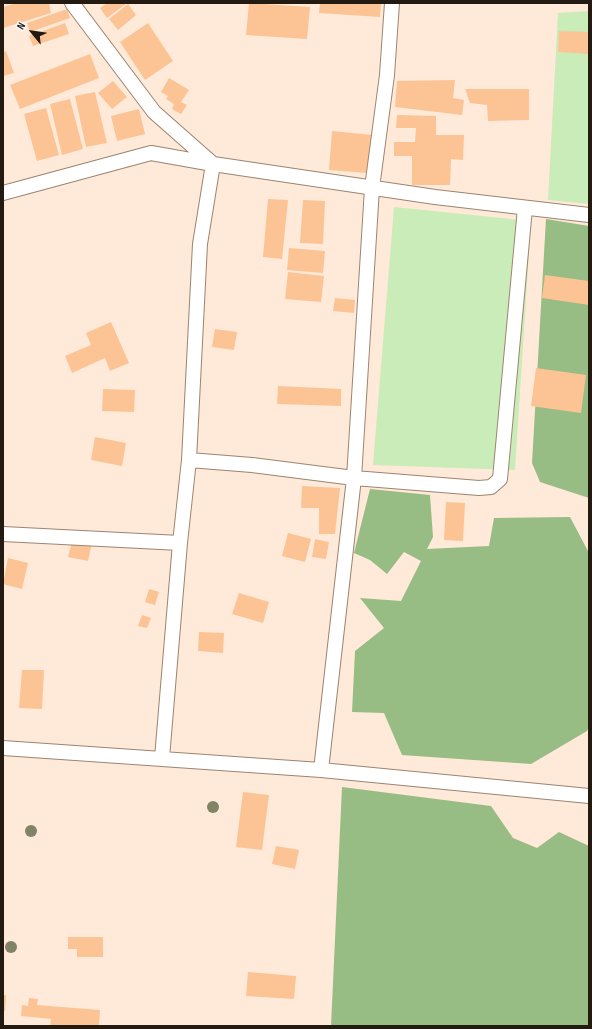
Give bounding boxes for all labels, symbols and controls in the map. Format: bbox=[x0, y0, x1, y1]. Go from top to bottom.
north arrow bbox=[12, 12, 52, 52]
text: N bbox=[14, 20, 28, 32]

